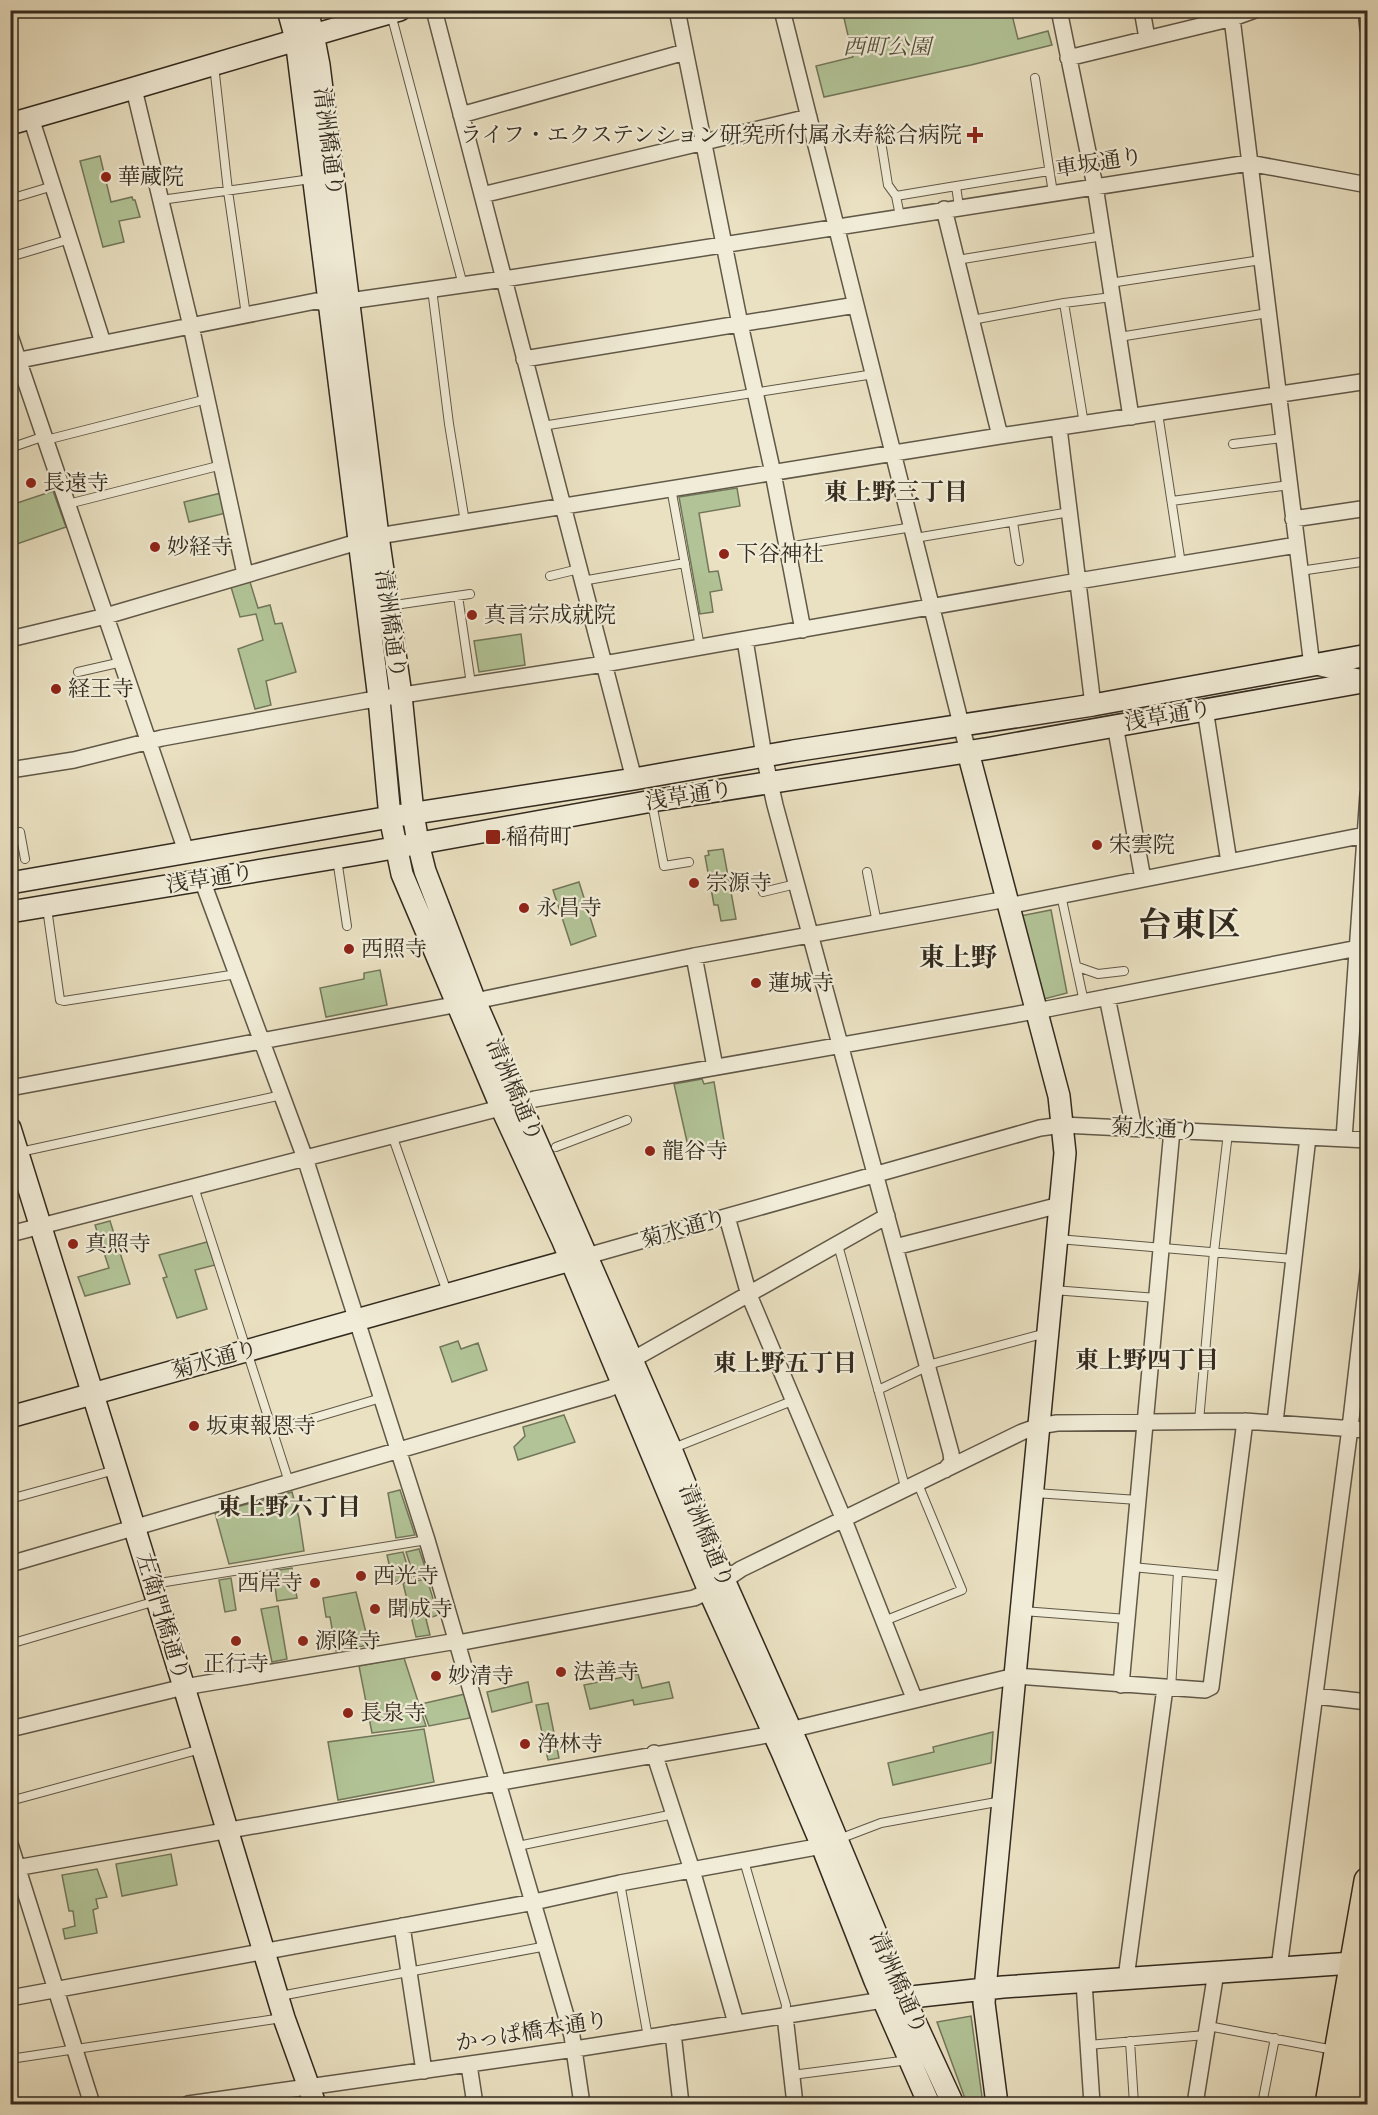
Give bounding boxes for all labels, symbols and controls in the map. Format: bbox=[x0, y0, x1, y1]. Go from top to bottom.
park label: 西町公園 bbox=[843, 34, 934, 61]
street label: 清洲橋通り bbox=[308, 86, 348, 198]
place label: ライフ・エクステンション研究所付属永寿総合病院 bbox=[460, 122, 962, 149]
marker: ライフ・エクステンション研究所付属永寿総合病院 bbox=[966, 126, 984, 144]
street label: 車坂通り bbox=[1053, 143, 1145, 183]
place label: 華蔵院 bbox=[118, 164, 184, 191]
marker: 華蔵院 bbox=[99, 170, 113, 184]
place label: 長遠寺 bbox=[43, 470, 109, 497]
marker: 長遠寺 bbox=[24, 476, 38, 490]
district label: 東上野三丁目 bbox=[824, 478, 968, 508]
place label: 妙経寺 bbox=[167, 534, 233, 561]
marker: 妙経寺 bbox=[148, 540, 162, 554]
place label: 下谷神社 bbox=[736, 541, 824, 568]
marker: 下谷神社 bbox=[717, 547, 731, 561]
street label: 清洲橋通り bbox=[369, 568, 411, 680]
place label: 真言宗成就院 bbox=[484, 602, 616, 629]
marker: 真言宗成就院 bbox=[465, 608, 479, 622]
place label: 経王寺 bbox=[68, 676, 134, 703]
marker: 経王寺 bbox=[49, 682, 63, 696]
street label: 浅草通り bbox=[1122, 695, 1214, 737]
street label: 浅草通り bbox=[643, 776, 735, 816]
place label: 稲荷町 bbox=[506, 824, 572, 851]
marker: 稲荷町 bbox=[484, 828, 502, 846]
place label: 宋雲院 bbox=[1109, 832, 1175, 859]
marker: 宋雲院 bbox=[1090, 838, 1104, 852]
street label: 浅草通り bbox=[164, 859, 256, 899]
place label: 宗源寺 bbox=[706, 870, 772, 897]
marker: 宗源寺 bbox=[687, 876, 701, 890]
place label: 永昌寺 bbox=[536, 895, 602, 922]
marker: 永昌寺 bbox=[517, 901, 531, 915]
district label: 台東区 bbox=[1138, 905, 1240, 947]
place label: 西照寺 bbox=[361, 936, 427, 963]
marker: 西照寺 bbox=[342, 942, 356, 956]
district label: 東上野 bbox=[919, 942, 997, 974]
place label: 蓮城寺 bbox=[768, 970, 834, 997]
marker: 蓮城寺 bbox=[749, 976, 763, 990]
street label: 清洲橋通り bbox=[480, 1034, 548, 1146]
street label: 菊水通り bbox=[1110, 1113, 1200, 1145]
place label: 龍谷寺 bbox=[662, 1138, 728, 1165]
marker: 龍谷寺 bbox=[643, 1144, 657, 1158]
street label: 菊水通り bbox=[638, 1204, 730, 1254]
place label: 真照寺 bbox=[85, 1231, 151, 1258]
marker: 真照寺 bbox=[66, 1237, 80, 1251]
street label: 菊水通り bbox=[169, 1335, 261, 1385]
district label: 東上野四丁目 bbox=[1075, 1346, 1219, 1376]
district label: 東上野五丁目 bbox=[713, 1349, 857, 1379]
place label: 坂東報恩寺 bbox=[206, 1413, 316, 1440]
marker: 坂東報恩寺 bbox=[187, 1419, 201, 1433]
street label: 清洲橋通り bbox=[673, 1480, 739, 1592]
district label: 東上野六丁目 bbox=[217, 1493, 361, 1523]
street label: 左衛門橋通り bbox=[130, 1550, 194, 1684]
place label: 西光寺 bbox=[373, 1563, 439, 1590]
marker: 西光寺 bbox=[354, 1569, 368, 1583]
place label: 西岸寺 bbox=[237, 1570, 303, 1597]
marker: 西岸寺 bbox=[308, 1576, 322, 1590]
place label: 聞成寺 bbox=[387, 1596, 453, 1623]
marker: 聞成寺 bbox=[368, 1602, 382, 1616]
place label: 源隆寺 bbox=[315, 1628, 381, 1655]
marker: 正行寺 bbox=[229, 1634, 243, 1648]
marker: 源隆寺 bbox=[296, 1634, 310, 1648]
place label: 正行寺 bbox=[203, 1651, 269, 1678]
place label: 法善寺 bbox=[573, 1659, 639, 1686]
place label: 妙清寺 bbox=[448, 1663, 514, 1690]
marker: 法善寺 bbox=[554, 1665, 568, 1679]
marker: 妙清寺 bbox=[429, 1669, 443, 1683]
place label: 長泉寺 bbox=[360, 1700, 426, 1727]
marker: 長泉寺 bbox=[341, 1706, 355, 1720]
place label: 浄林寺 bbox=[537, 1731, 603, 1758]
marker: 浄林寺 bbox=[518, 1737, 532, 1751]
street label: 清洲橋通り bbox=[863, 1927, 933, 2039]
street label: かっぱ橋本通り bbox=[454, 2007, 610, 2057]

